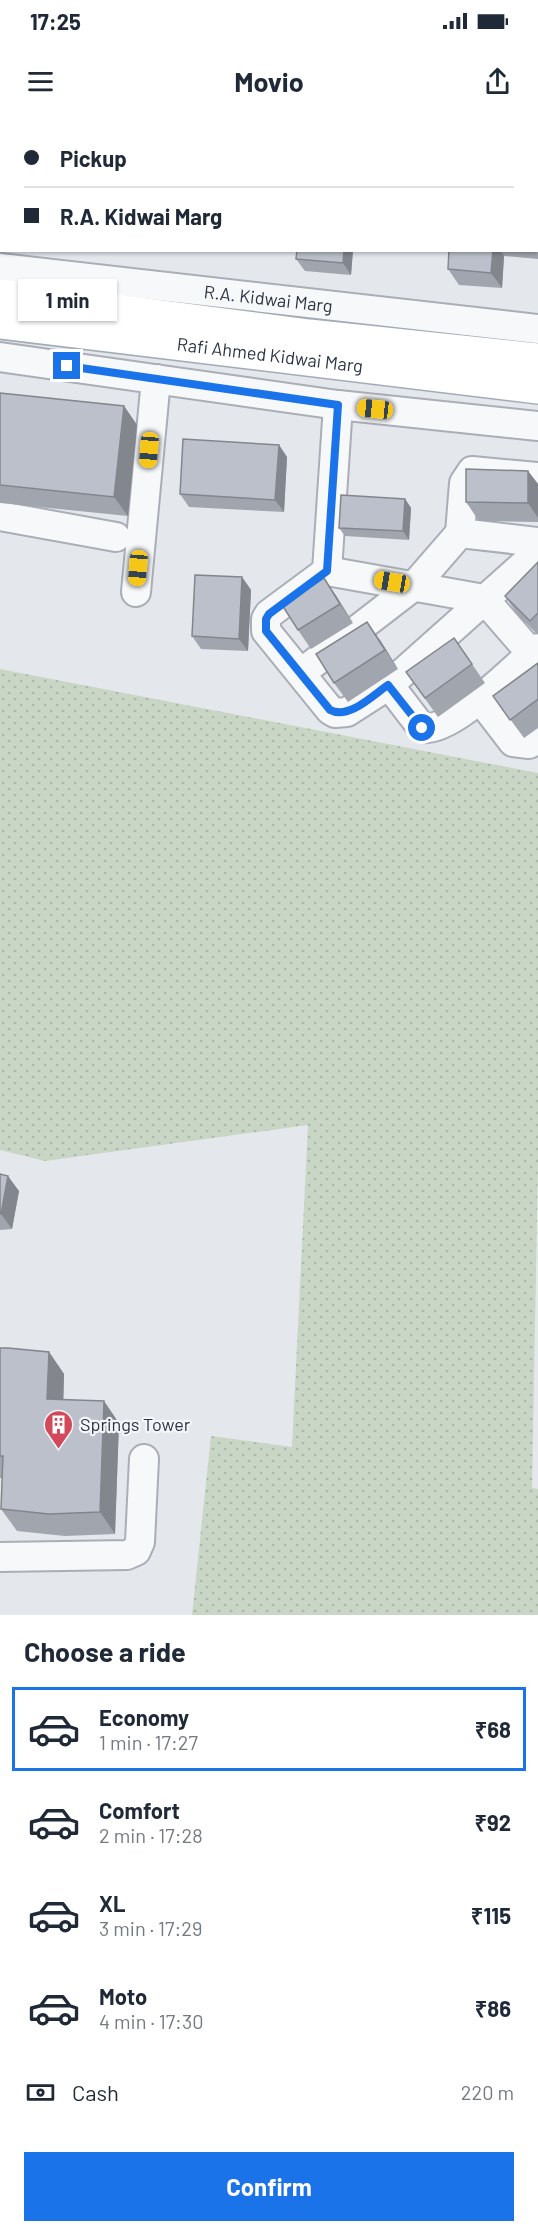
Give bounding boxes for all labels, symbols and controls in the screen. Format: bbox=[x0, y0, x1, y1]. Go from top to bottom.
text: 17:25 bbox=[30, 8, 81, 34]
icon: menu bbox=[24, 65, 57, 98]
text: Movio bbox=[234, 65, 304, 97]
icon: share bbox=[481, 65, 514, 98]
text: Pickup bbox=[60, 145, 127, 171]
text: R.A. Kidwai Marg bbox=[60, 203, 222, 229]
callout: 1 min bbox=[17, 279, 116, 321]
street label: R.A. Kidwai Marg bbox=[203, 280, 334, 317]
text: 1 min bbox=[46, 288, 89, 312]
street label: Rafi Ahmed Kidwai Marg bbox=[176, 332, 364, 377]
route end bbox=[53, 352, 80, 379]
car bbox=[356, 398, 394, 420]
car bbox=[138, 431, 160, 469]
car bbox=[127, 549, 149, 587]
car bbox=[373, 570, 411, 594]
route start bbox=[408, 714, 435, 741]
building icon: Springs Tower bbox=[43, 1408, 75, 1450]
place label: Springs Tower bbox=[80, 1413, 191, 1435]
text: Choose a ride bbox=[24, 1635, 186, 1667]
icon: car bbox=[27, 1702, 81, 1756]
text: Economy bbox=[99, 1704, 189, 1730]
text: ₹68 bbox=[475, 1716, 511, 1742]
text: 1 min · 17:27 bbox=[99, 1730, 198, 1754]
icon: car bbox=[27, 1795, 81, 1849]
text: Comfort bbox=[99, 1797, 180, 1823]
text: ₹92 bbox=[474, 1809, 511, 1835]
text: 2 min · 17:28 bbox=[99, 1823, 203, 1847]
icon: car bbox=[27, 1888, 81, 1942]
text: XL bbox=[99, 1890, 125, 1916]
text: ₹115 bbox=[471, 1902, 511, 1928]
text: 3 min · 17:29 bbox=[99, 1916, 202, 1940]
icon: car bbox=[27, 1981, 81, 2035]
text: Moto bbox=[99, 1983, 147, 2009]
text: ₹86 bbox=[475, 1995, 511, 2021]
text: 4 min · 17:30 bbox=[99, 2009, 203, 2033]
icon: cash bbox=[24, 2076, 57, 2109]
text: Cash bbox=[72, 2079, 119, 2105]
text: 220 m bbox=[461, 2080, 514, 2104]
button: Confirm bbox=[24, 2152, 514, 2221]

